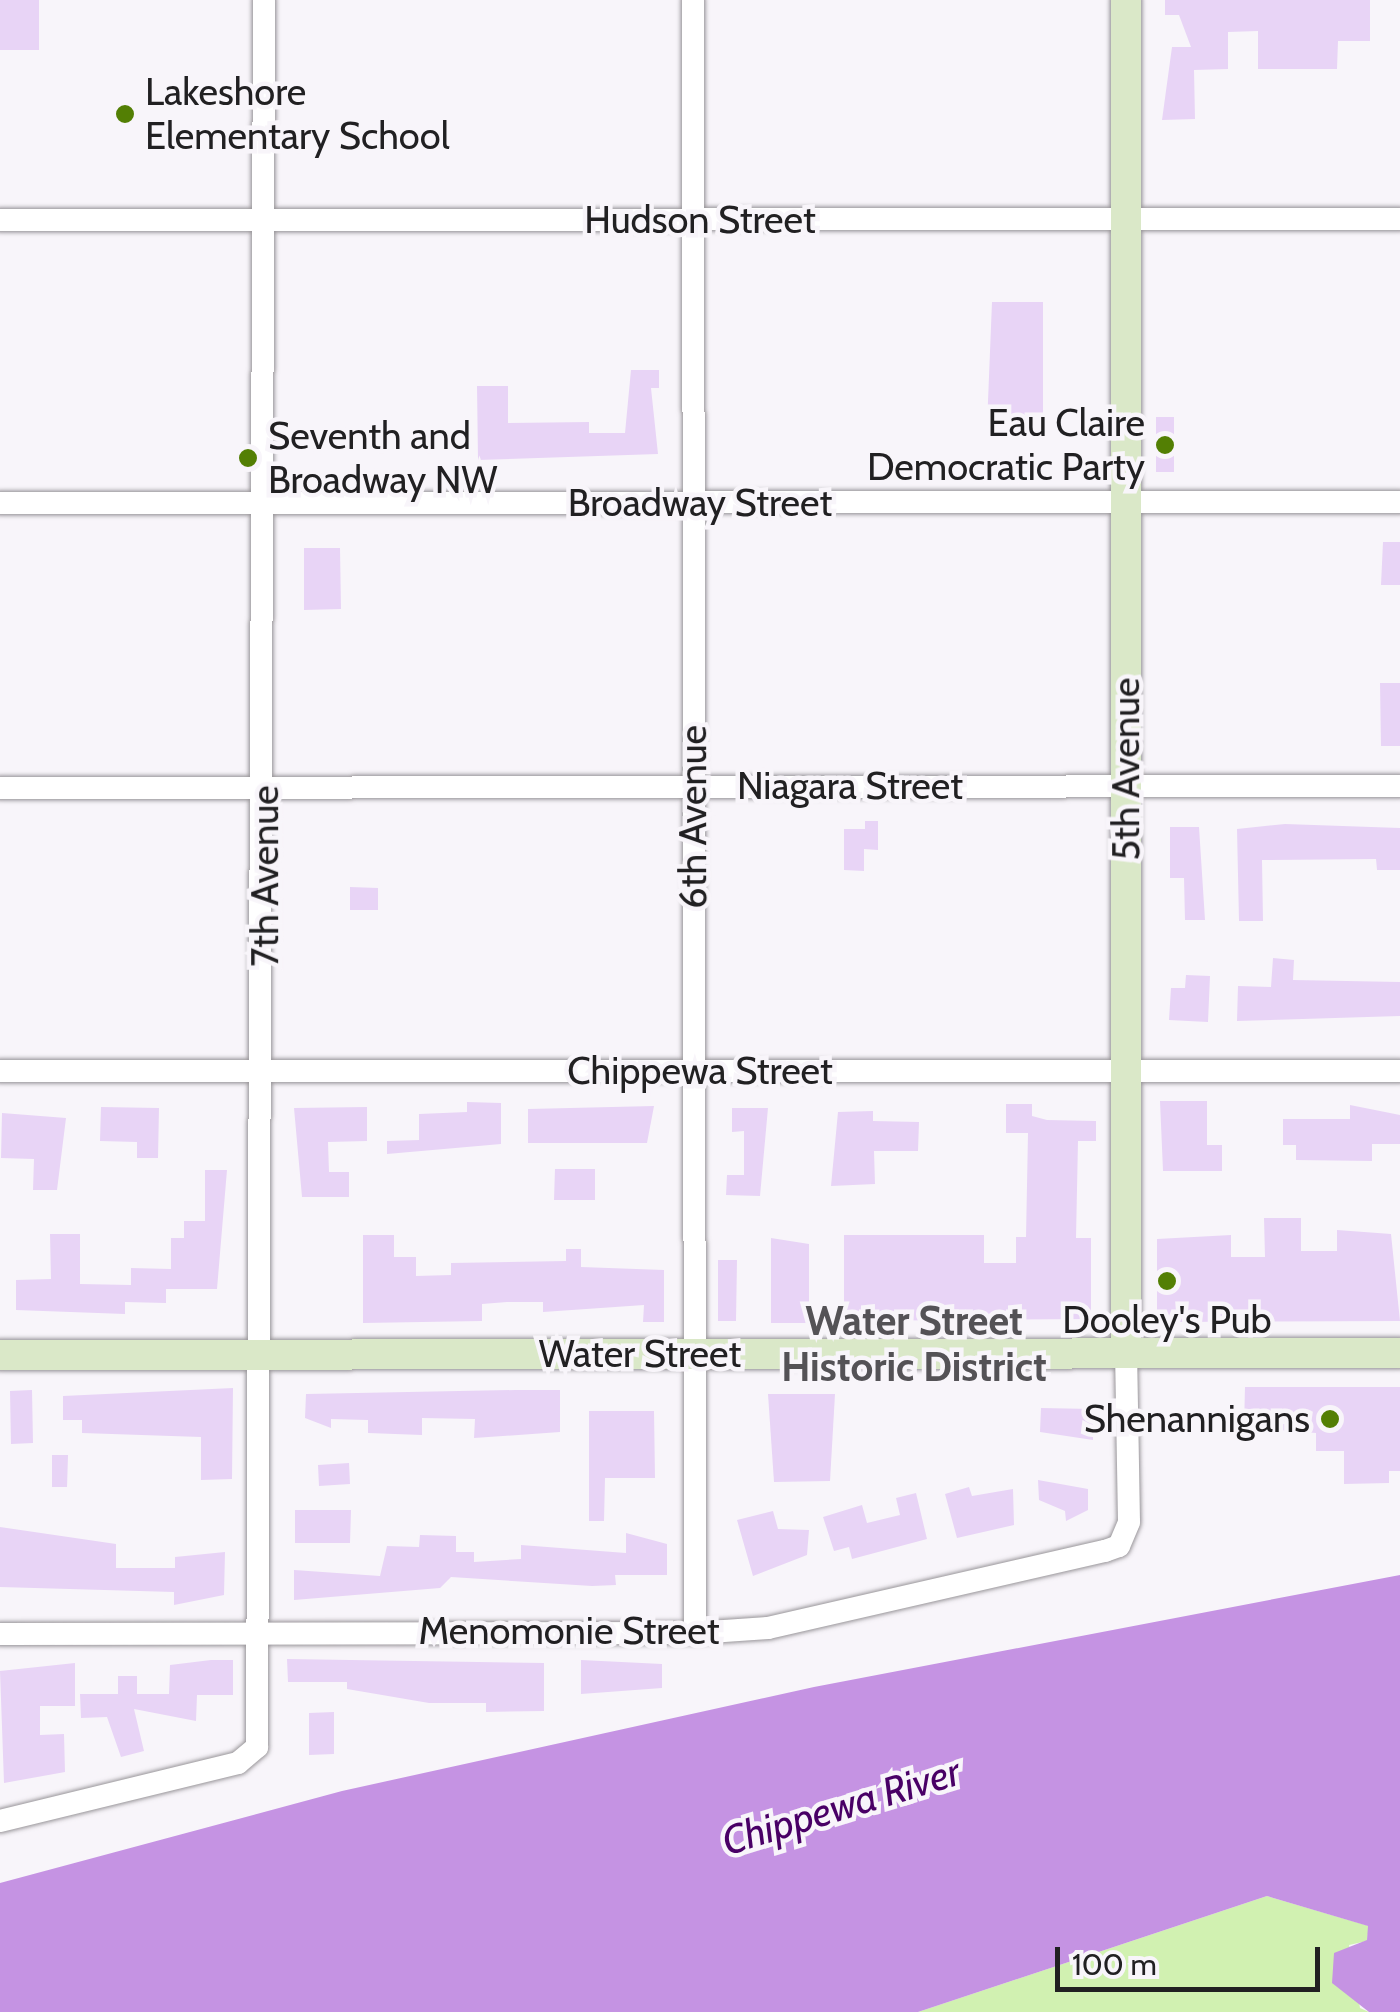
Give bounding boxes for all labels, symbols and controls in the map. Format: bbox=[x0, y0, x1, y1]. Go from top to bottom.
place label: Lakeshore Elementary School bbox=[145, 69, 450, 158]
marker: Lakeshore Elementary School bbox=[114, 103, 136, 125]
street label: Hudson Street bbox=[584, 197, 816, 243]
place label: Eau Claire Democratic Party bbox=[867, 400, 1145, 489]
place label: Seventh and Broadway NW bbox=[268, 413, 498, 502]
marker: Eau Claire Democratic Party bbox=[1154, 434, 1176, 456]
marker: Seventh and Broadway NW bbox=[237, 447, 259, 469]
street label: Broadway Street bbox=[568, 480, 832, 526]
street label: 5th Avenue bbox=[1103, 677, 1149, 861]
street label: 6th Avenue bbox=[670, 725, 716, 909]
street label: Niagara Street bbox=[737, 763, 963, 809]
street label: 7th Avenue bbox=[242, 785, 288, 967]
street label: Chippewa Street bbox=[567, 1048, 833, 1094]
marker: Dooley's Pub bbox=[1156, 1270, 1178, 1292]
district label: Water Street Historic District bbox=[781, 1297, 1047, 1391]
place label: Dooley's Pub bbox=[1062, 1297, 1272, 1343]
street label: Water Street bbox=[539, 1331, 741, 1377]
place label: Shenannigans bbox=[1084, 1396, 1310, 1442]
marker: Shenannigans bbox=[1319, 1408, 1341, 1430]
street label: Menomonie Street bbox=[418, 1608, 720, 1654]
water label: Chippewa River bbox=[716, 1747, 966, 1865]
scale bar bbox=[1060, 1927, 1325, 1989]
text: 100 m bbox=[1072, 1946, 1157, 1983]

